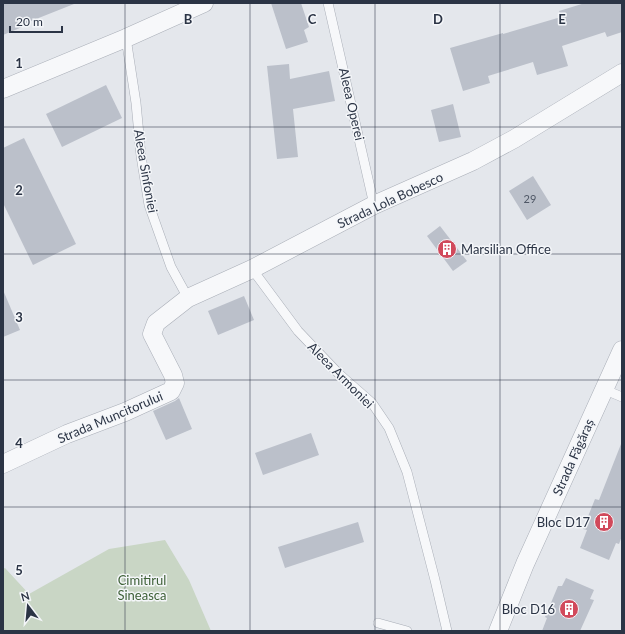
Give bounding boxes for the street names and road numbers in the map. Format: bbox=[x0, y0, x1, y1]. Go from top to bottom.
street label: Aleea Operei bbox=[336, 66, 368, 142]
street label: Aleea Sinfoniei bbox=[131, 128, 161, 214]
street label: Strada Lola Bobesco bbox=[335, 168, 445, 232]
street label: Aleea Armoniei bbox=[305, 339, 377, 411]
street label: Strada Muncitorului bbox=[55, 388, 165, 446]
street label: Strada Făgăraș bbox=[549, 416, 597, 498]

